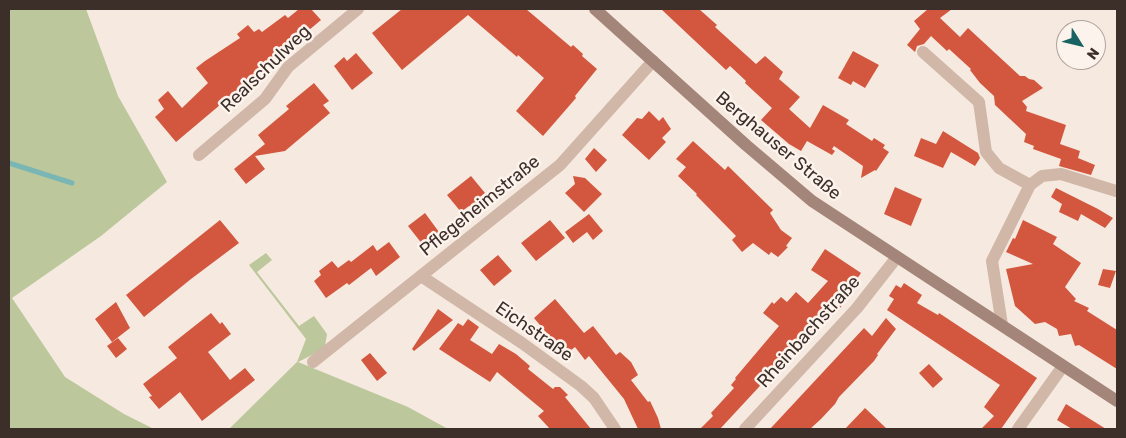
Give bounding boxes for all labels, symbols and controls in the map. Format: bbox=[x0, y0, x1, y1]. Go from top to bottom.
north arrow bbox=[1056, 20, 1106, 70]
street label: Realschulweg bbox=[217, 21, 315, 117]
text: N bbox=[1083, 44, 1103, 63]
street label: Berghauser Straße bbox=[711, 87, 845, 205]
street label: Pflegeheimstraße bbox=[416, 151, 544, 261]
street label: Rheinbachstraße bbox=[753, 272, 865, 392]
street label: Eichstraße bbox=[491, 297, 577, 367]

